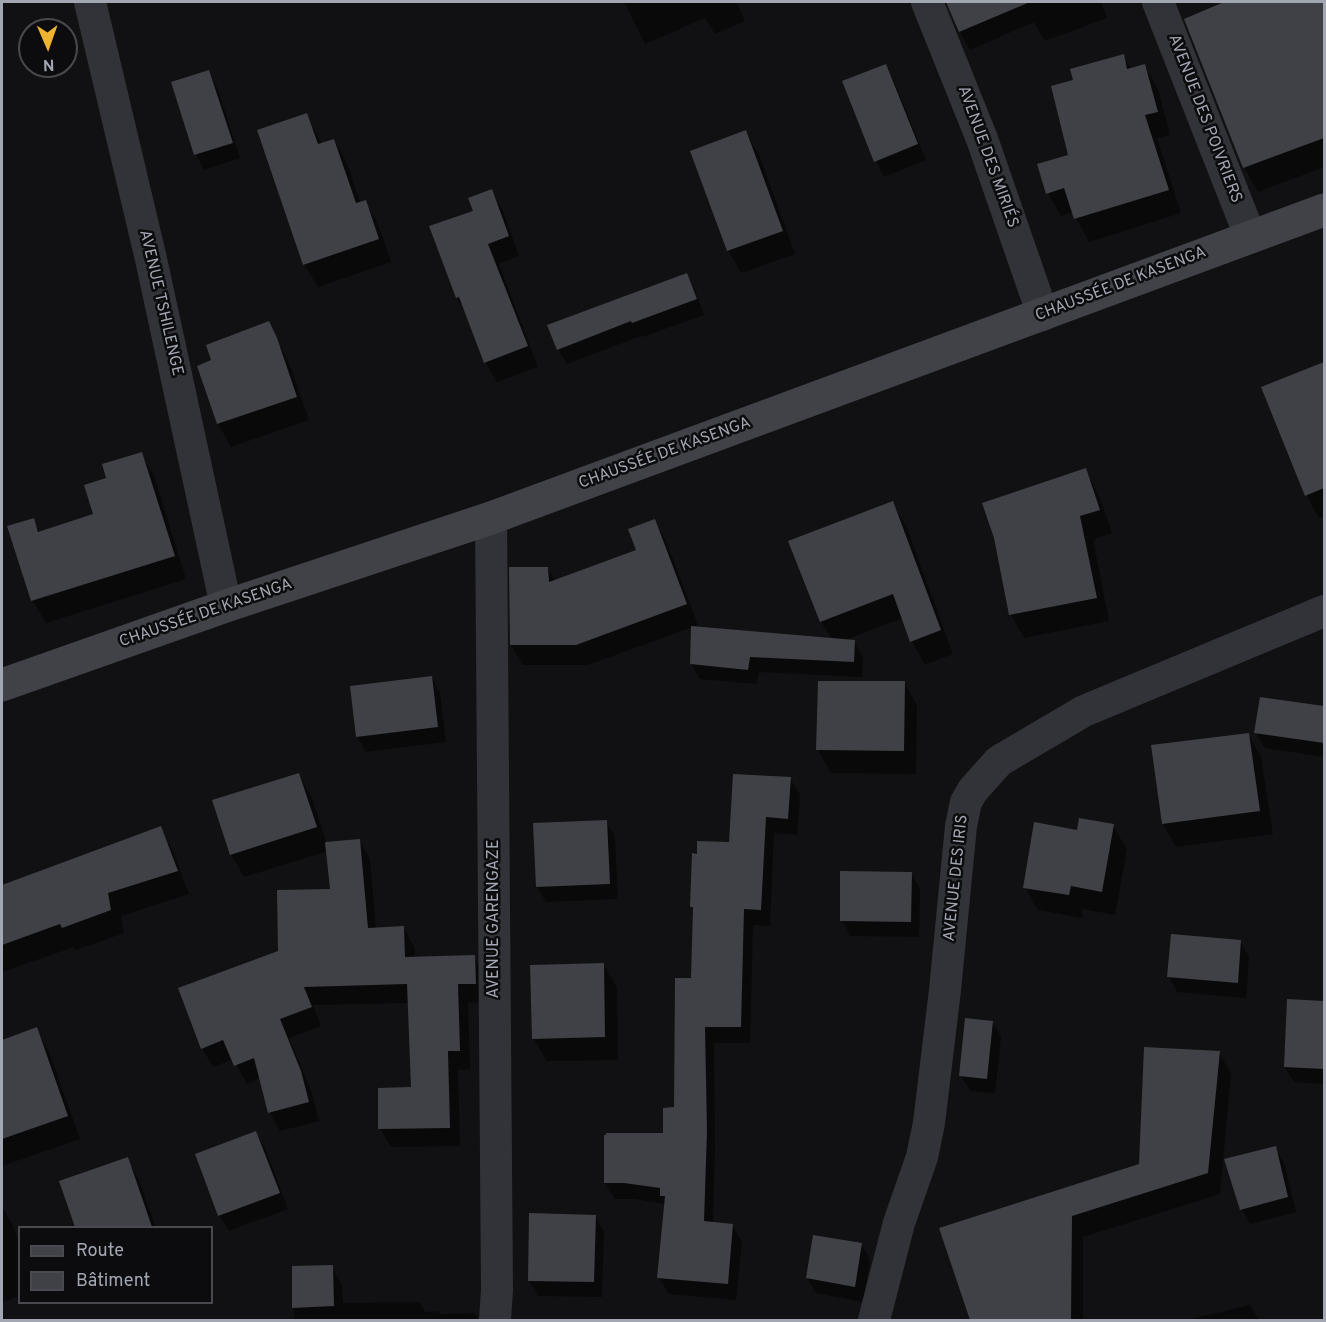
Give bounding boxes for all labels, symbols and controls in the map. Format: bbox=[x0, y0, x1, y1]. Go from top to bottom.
north arrow bbox=[18, 18, 78, 78]
street label: AVENUE DES POIVRIERS bbox=[1163, 32, 1245, 206]
text: N bbox=[42, 54, 55, 74]
street label: AVENUE DES MIRIÉS bbox=[952, 83, 1022, 231]
street label: AVENUE TSHILENGE bbox=[134, 228, 186, 378]
street label: CHAUSSÉE DE KASENGA bbox=[1033, 244, 1209, 326]
street label: CHAUSSÉE DE KASENGA bbox=[576, 414, 754, 494]
street label: CHAUSSÉE DE KASENGA bbox=[117, 575, 295, 653]
street label: AVENUE DES IRIS bbox=[941, 814, 973, 942]
street label: AVENUE GARENGAZE bbox=[485, 840, 505, 998]
legend bbox=[18, 1226, 213, 1304]
text: Route bbox=[76, 1240, 124, 1263]
text: Bâtiment bbox=[76, 1270, 150, 1293]

